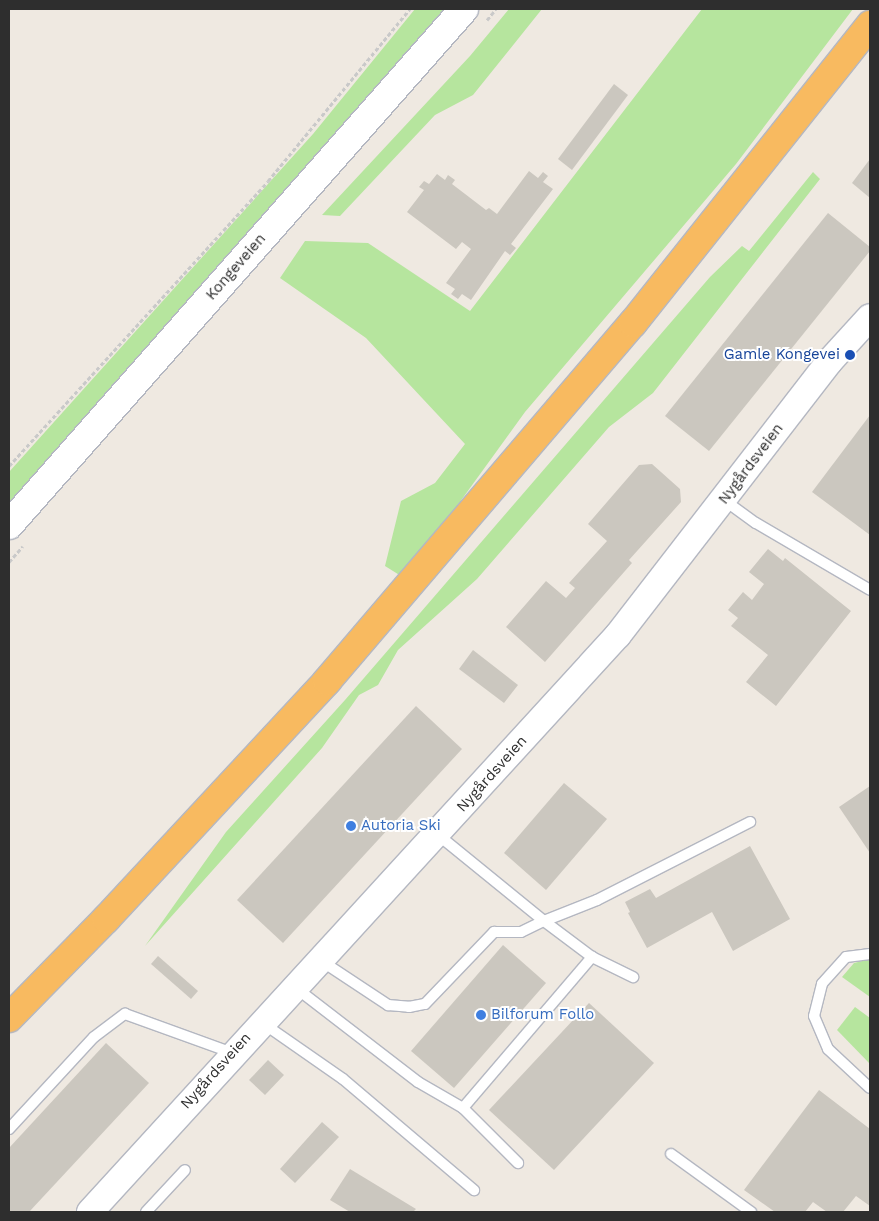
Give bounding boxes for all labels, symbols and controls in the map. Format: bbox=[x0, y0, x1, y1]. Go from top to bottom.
street label: Kongeveien bbox=[202, 230, 270, 304]
place label: Gamle Kongevei bbox=[724, 346, 840, 364]
marker: Gamle Kongevei bbox=[844, 349, 856, 361]
street label: Nygårdsveien bbox=[715, 420, 787, 508]
street label: Nygårdsveien bbox=[453, 732, 531, 816]
place label: Autoria Ski bbox=[361, 817, 441, 835]
marker: Autoria Ski bbox=[345, 820, 357, 832]
place label: Bilforum Follo bbox=[491, 1006, 594, 1024]
marker: Bilforum Follo bbox=[475, 1009, 487, 1021]
street label: Nygårdsveien bbox=[177, 1029, 255, 1113]

